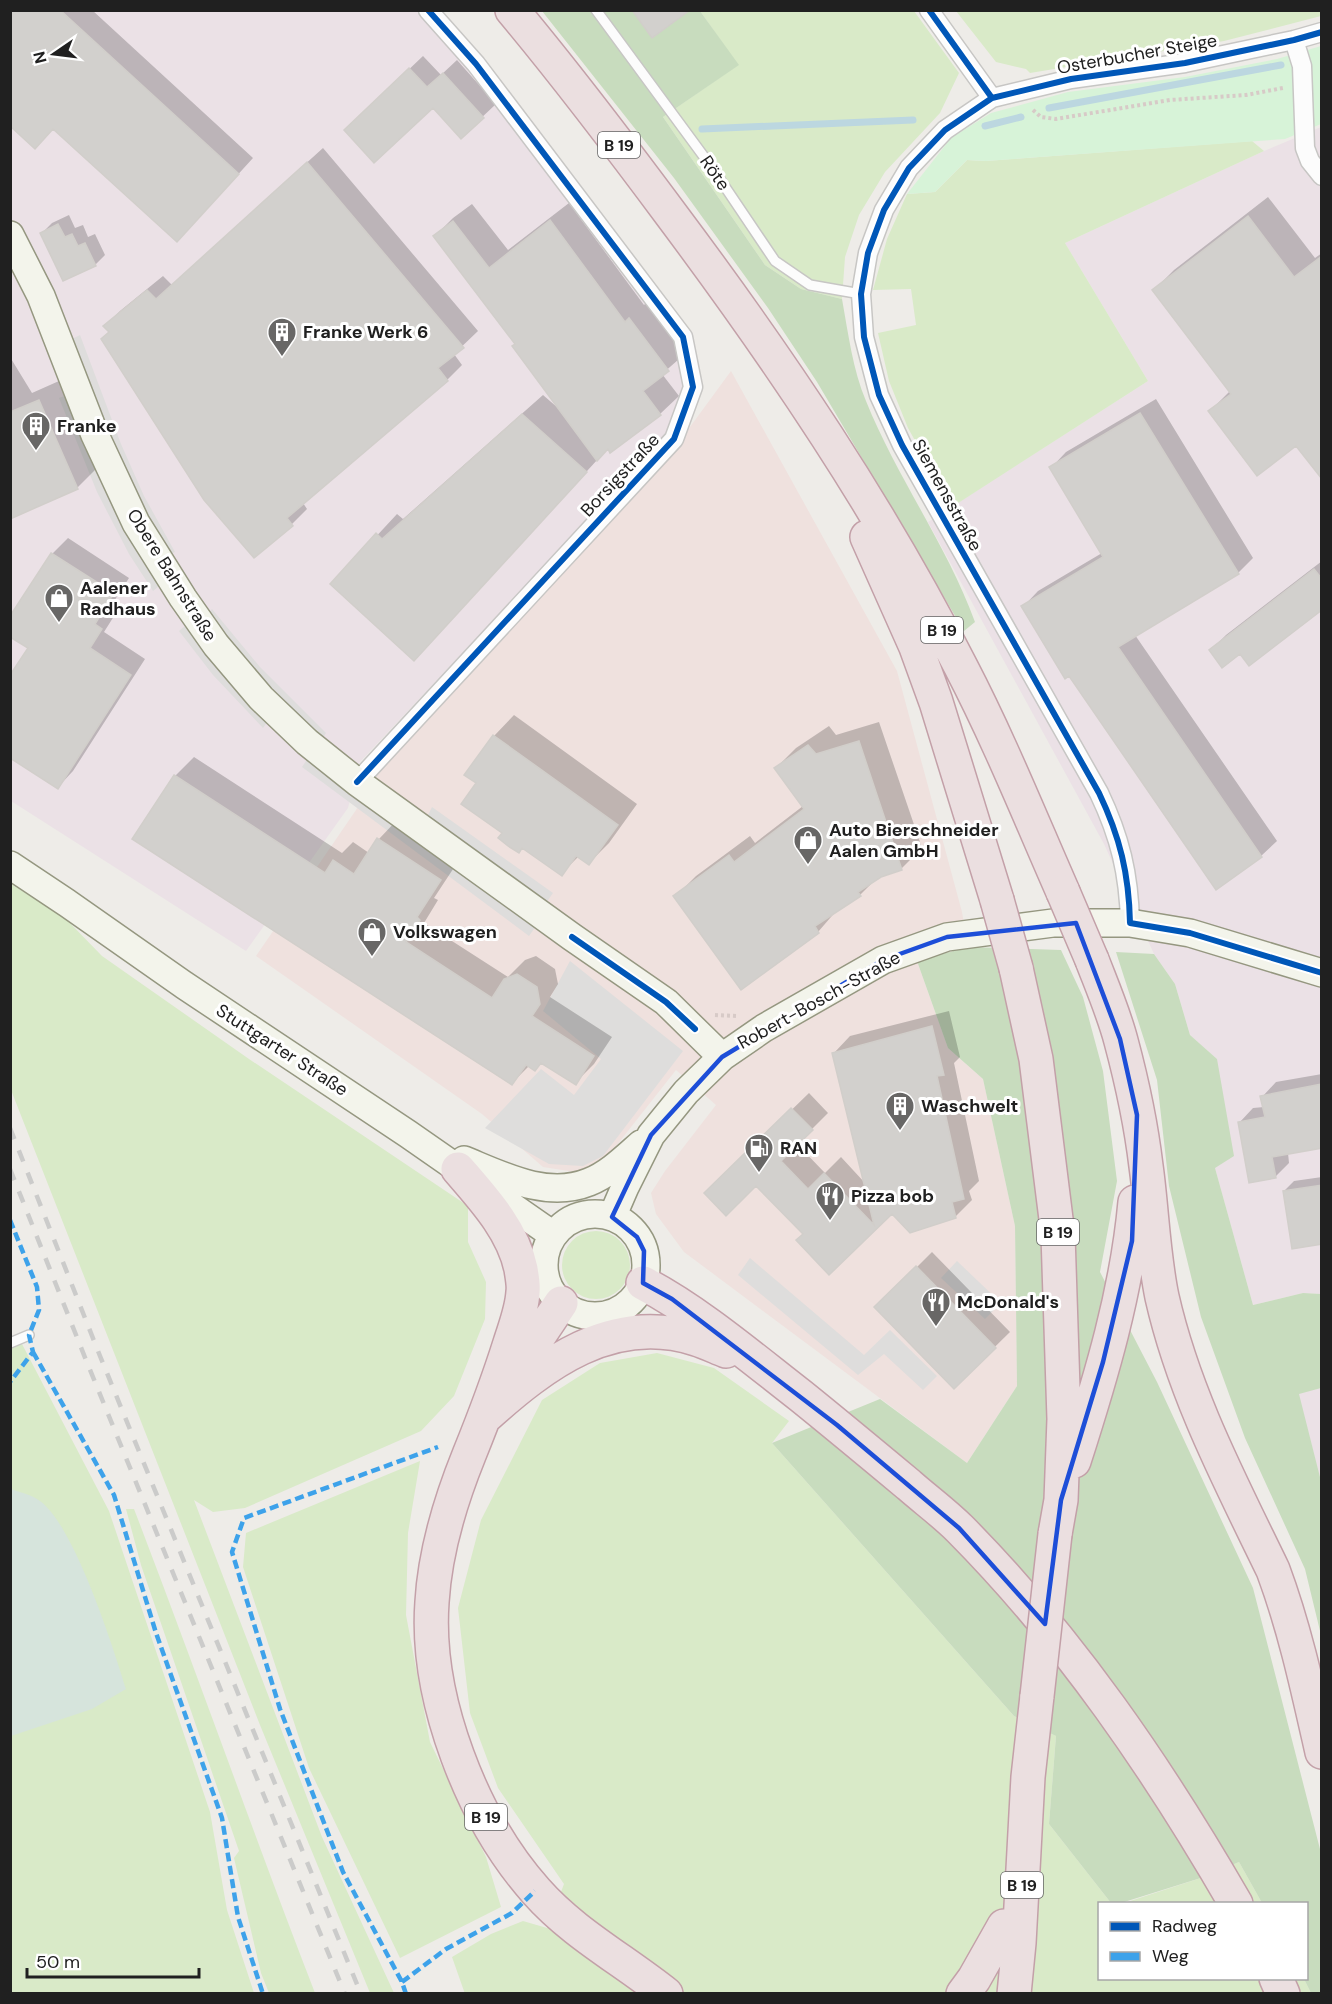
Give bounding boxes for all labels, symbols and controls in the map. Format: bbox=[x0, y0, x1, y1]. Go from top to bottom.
north arrow bbox=[24, 24, 84, 84]
street label: Osterbucher Steige bbox=[1055, 28, 1219, 80]
text: N bbox=[28, 49, 52, 66]
road number: B 19 bbox=[598, 132, 640, 158]
street label: Röte bbox=[694, 151, 736, 195]
building icon: Franke Werk 6 bbox=[266, 316, 298, 358]
place label: Franke Werk 6 bbox=[303, 320, 428, 344]
building icon: Franke bbox=[20, 410, 52, 452]
place label: Franke bbox=[57, 414, 117, 438]
street label: Borsigstraße bbox=[575, 428, 665, 522]
street label: Siemensstraße bbox=[906, 435, 988, 555]
street label: Obere Bahnstraße bbox=[122, 504, 222, 646]
place label: Aalener Radhaus bbox=[80, 576, 156, 621]
shop icon: Aalener Radhaus bbox=[43, 582, 75, 624]
road number: B 19 bbox=[921, 617, 963, 643]
place label: Auto Bierschneider Aalen GmbH bbox=[829, 818, 999, 863]
shop icon: Auto Bierschneider Aalen GmbH bbox=[792, 824, 824, 866]
shop icon: Volkswagen bbox=[356, 916, 388, 958]
place label: Volkswagen bbox=[393, 920, 497, 944]
street label: Robert-Bosch-Straße bbox=[733, 945, 905, 1055]
street label: Stuttgarter Straße bbox=[211, 998, 353, 1102]
building icon: Waschwelt bbox=[884, 1090, 916, 1132]
place label: Waschwelt bbox=[921, 1094, 1018, 1118]
fuel station icon: RAN bbox=[743, 1132, 775, 1174]
place label: RAN bbox=[780, 1136, 817, 1160]
restaurant icon: Pizza bob bbox=[814, 1180, 846, 1222]
place label: Pizza bob bbox=[851, 1184, 934, 1208]
road number: B 19 bbox=[1037, 1219, 1079, 1245]
restaurant icon: McDonald's bbox=[920, 1286, 952, 1328]
place label: McDonald's bbox=[957, 1290, 1059, 1314]
road number: B 19 bbox=[465, 1804, 507, 1830]
road number: B 19 bbox=[1001, 1872, 1043, 1898]
legend bbox=[1098, 1902, 1308, 1980]
text: Radweg bbox=[1152, 1914, 1217, 1938]
scale bar bbox=[27, 1941, 200, 1979]
text: Weg bbox=[1152, 1944, 1189, 1968]
text: 50 m bbox=[36, 1950, 80, 1974]

